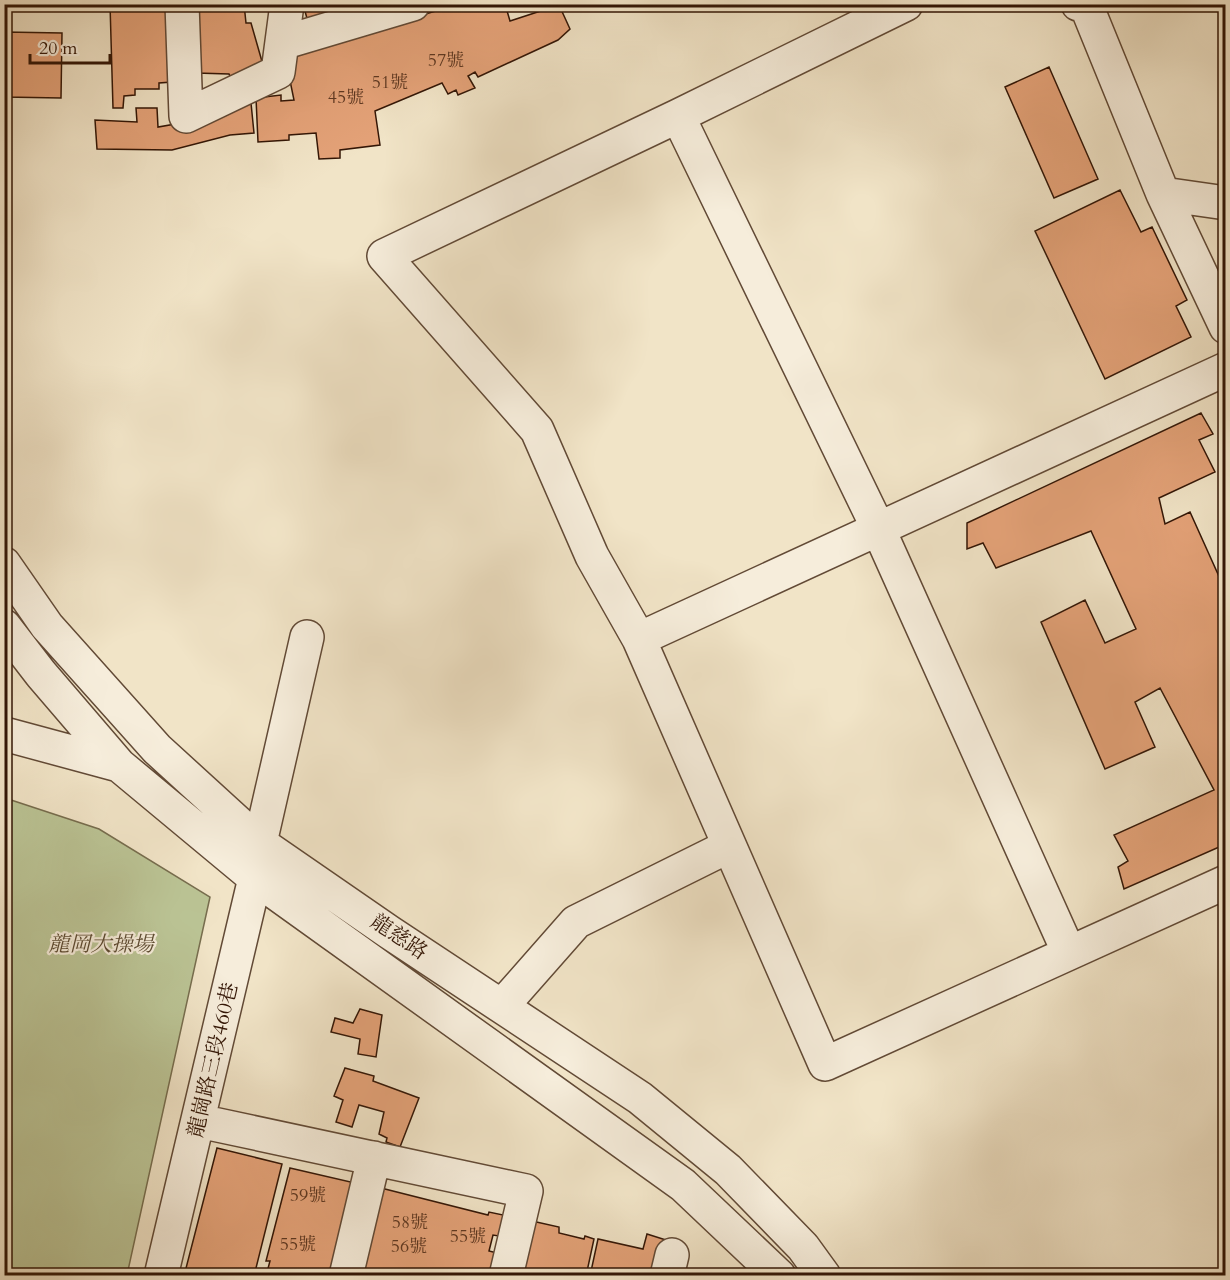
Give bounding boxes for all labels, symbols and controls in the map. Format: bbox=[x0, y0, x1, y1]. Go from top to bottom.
scale bar bbox=[30, 27, 110, 65]
text: 20 m bbox=[39, 36, 78, 61]
house number: 57號 bbox=[428, 48, 464, 73]
house number: 51號 bbox=[372, 70, 408, 95]
house number: 45號 bbox=[328, 85, 364, 110]
street label: 龍慈路 bbox=[365, 907, 433, 967]
park label: 龍岡大操場 bbox=[49, 930, 155, 959]
street label: 龍崗路三段460巷 bbox=[181, 980, 245, 1140]
house number: 59號 bbox=[290, 1183, 326, 1208]
house number: 58號 bbox=[392, 1210, 428, 1235]
house number: 55號 bbox=[450, 1224, 486, 1249]
house number: 55號 bbox=[280, 1232, 316, 1257]
house number: 56號 bbox=[391, 1234, 427, 1259]

